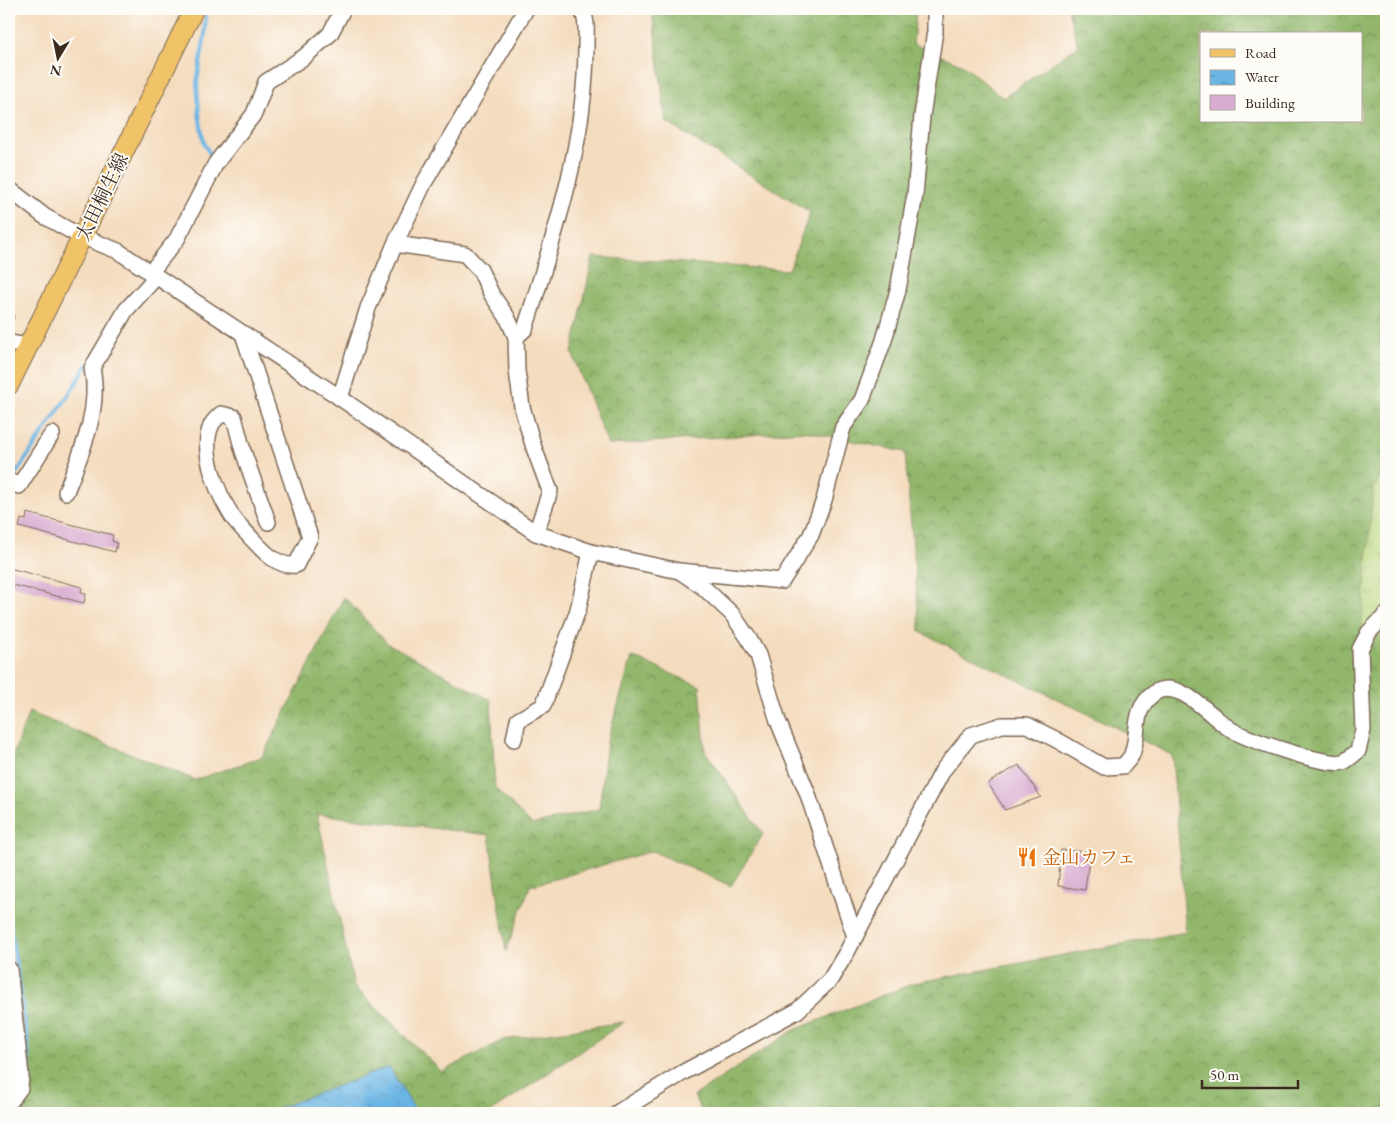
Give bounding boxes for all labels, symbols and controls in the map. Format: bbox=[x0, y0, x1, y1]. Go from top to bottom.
north arrow bbox=[32, 32, 82, 82]
legend bbox=[1200, 32, 1362, 122]
text: Road bbox=[1245, 43, 1277, 62]
text: N bbox=[48, 61, 63, 81]
text: Water bbox=[1245, 67, 1279, 86]
text: Building bbox=[1245, 93, 1295, 112]
street label: 太田桐生線 bbox=[70, 149, 134, 245]
place label: 金山カフェ bbox=[1042, 845, 1136, 870]
restaurant icon: 金山カフェ bbox=[1016, 846, 1038, 868]
scale bar bbox=[1202, 1057, 1299, 1089]
text: 50 m bbox=[1210, 1065, 1239, 1084]

